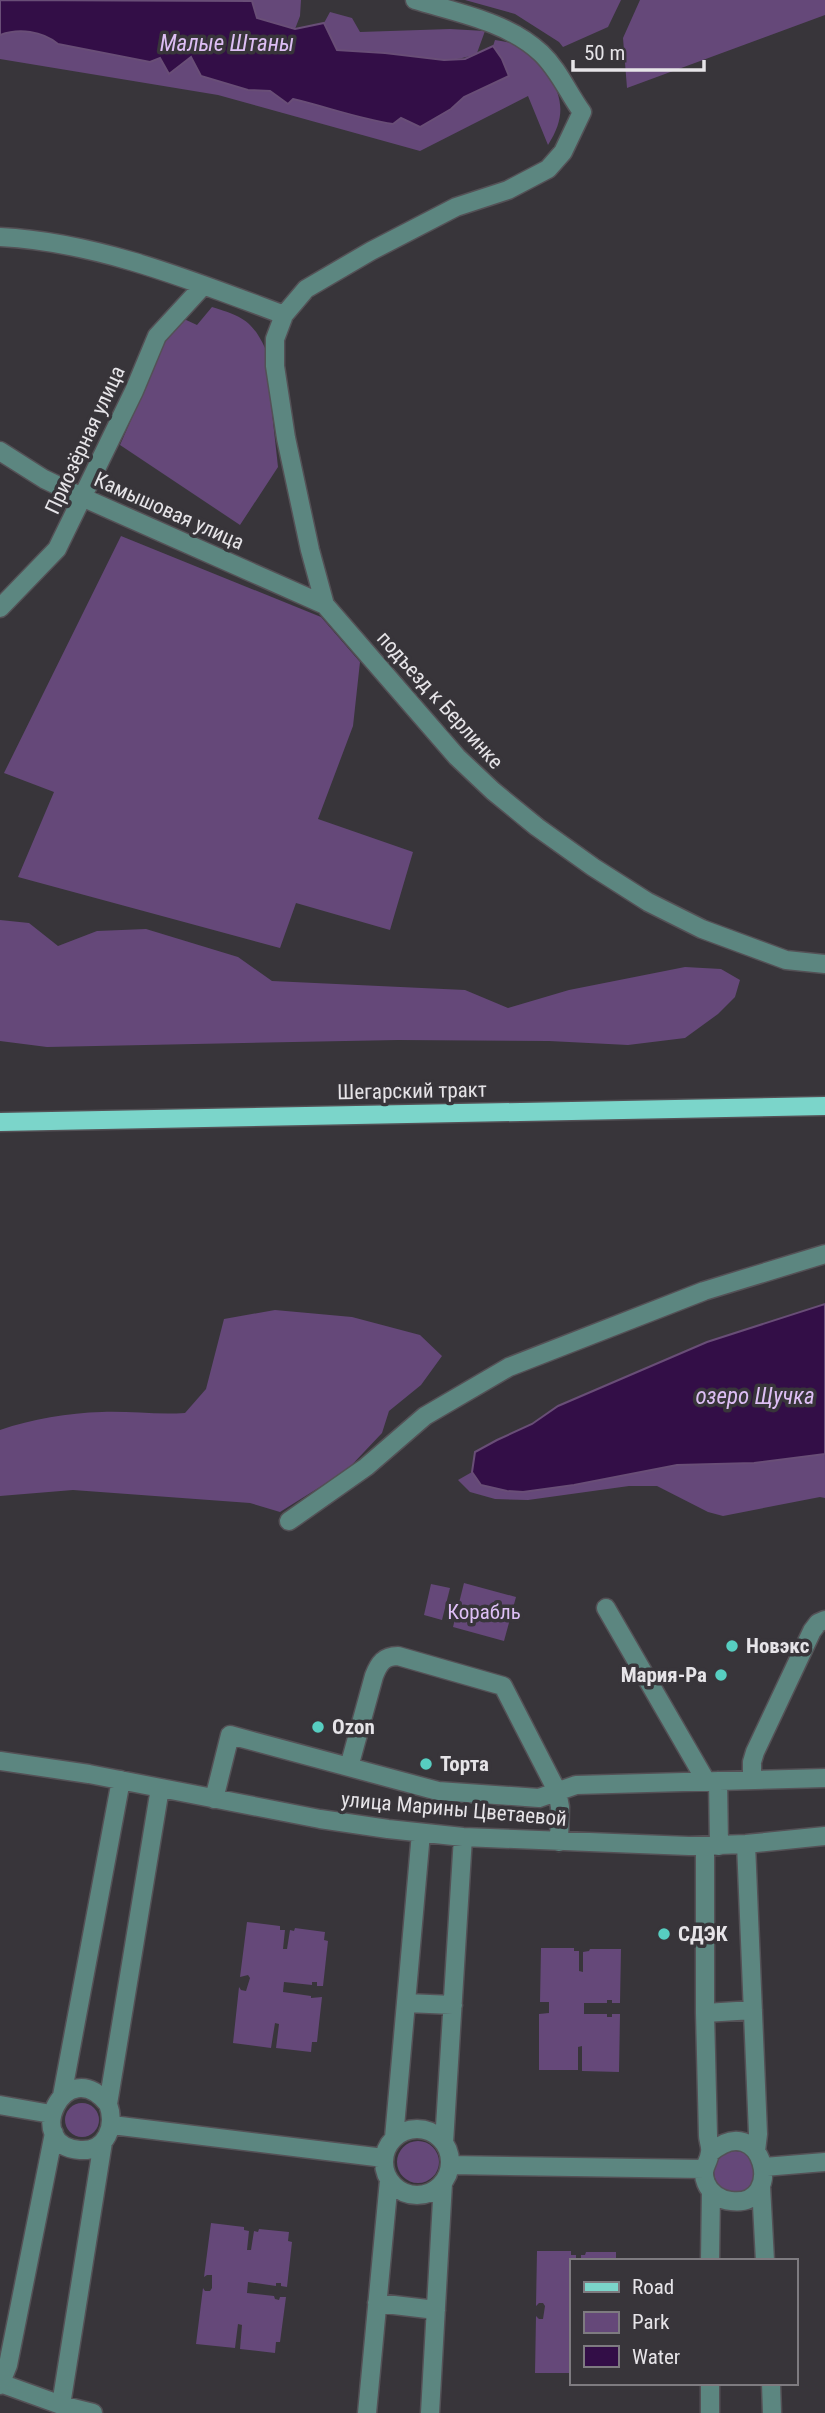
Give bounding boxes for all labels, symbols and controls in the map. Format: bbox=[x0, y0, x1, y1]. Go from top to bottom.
scale bar bbox=[573, 28, 704, 72]
water label: Малые Штаны bbox=[160, 30, 294, 57]
text: 50 m bbox=[584, 41, 625, 65]
street label: Приозёрная улица bbox=[40, 362, 130, 518]
street label: Камышовая улица bbox=[90, 467, 248, 555]
street label: подъезд к Берлинке bbox=[372, 626, 508, 774]
street label: Шегарский тракт bbox=[337, 1078, 487, 1104]
water label: озеро Щучка bbox=[695, 1383, 815, 1410]
park label: Корабль bbox=[447, 1600, 521, 1624]
place label: Новэкс bbox=[746, 1634, 810, 1658]
marker: Новэкс bbox=[724, 1638, 740, 1654]
place label: Мария-Ра bbox=[621, 1663, 707, 1687]
marker: Мария-Ра bbox=[713, 1667, 729, 1683]
place label: Ozon bbox=[332, 1715, 375, 1739]
marker: Ozon bbox=[310, 1719, 326, 1735]
place label: Торта bbox=[440, 1752, 489, 1776]
marker: Торта bbox=[418, 1756, 434, 1772]
street label: улица Марины Цветаевой bbox=[340, 1787, 568, 1831]
place label: СДЭК bbox=[678, 1922, 728, 1946]
marker: СДЭК bbox=[656, 1926, 672, 1942]
legend bbox=[570, 2259, 797, 2385]
text: Road bbox=[632, 2275, 674, 2299]
text: Park bbox=[632, 2310, 670, 2334]
text: Water bbox=[632, 2345, 680, 2369]

